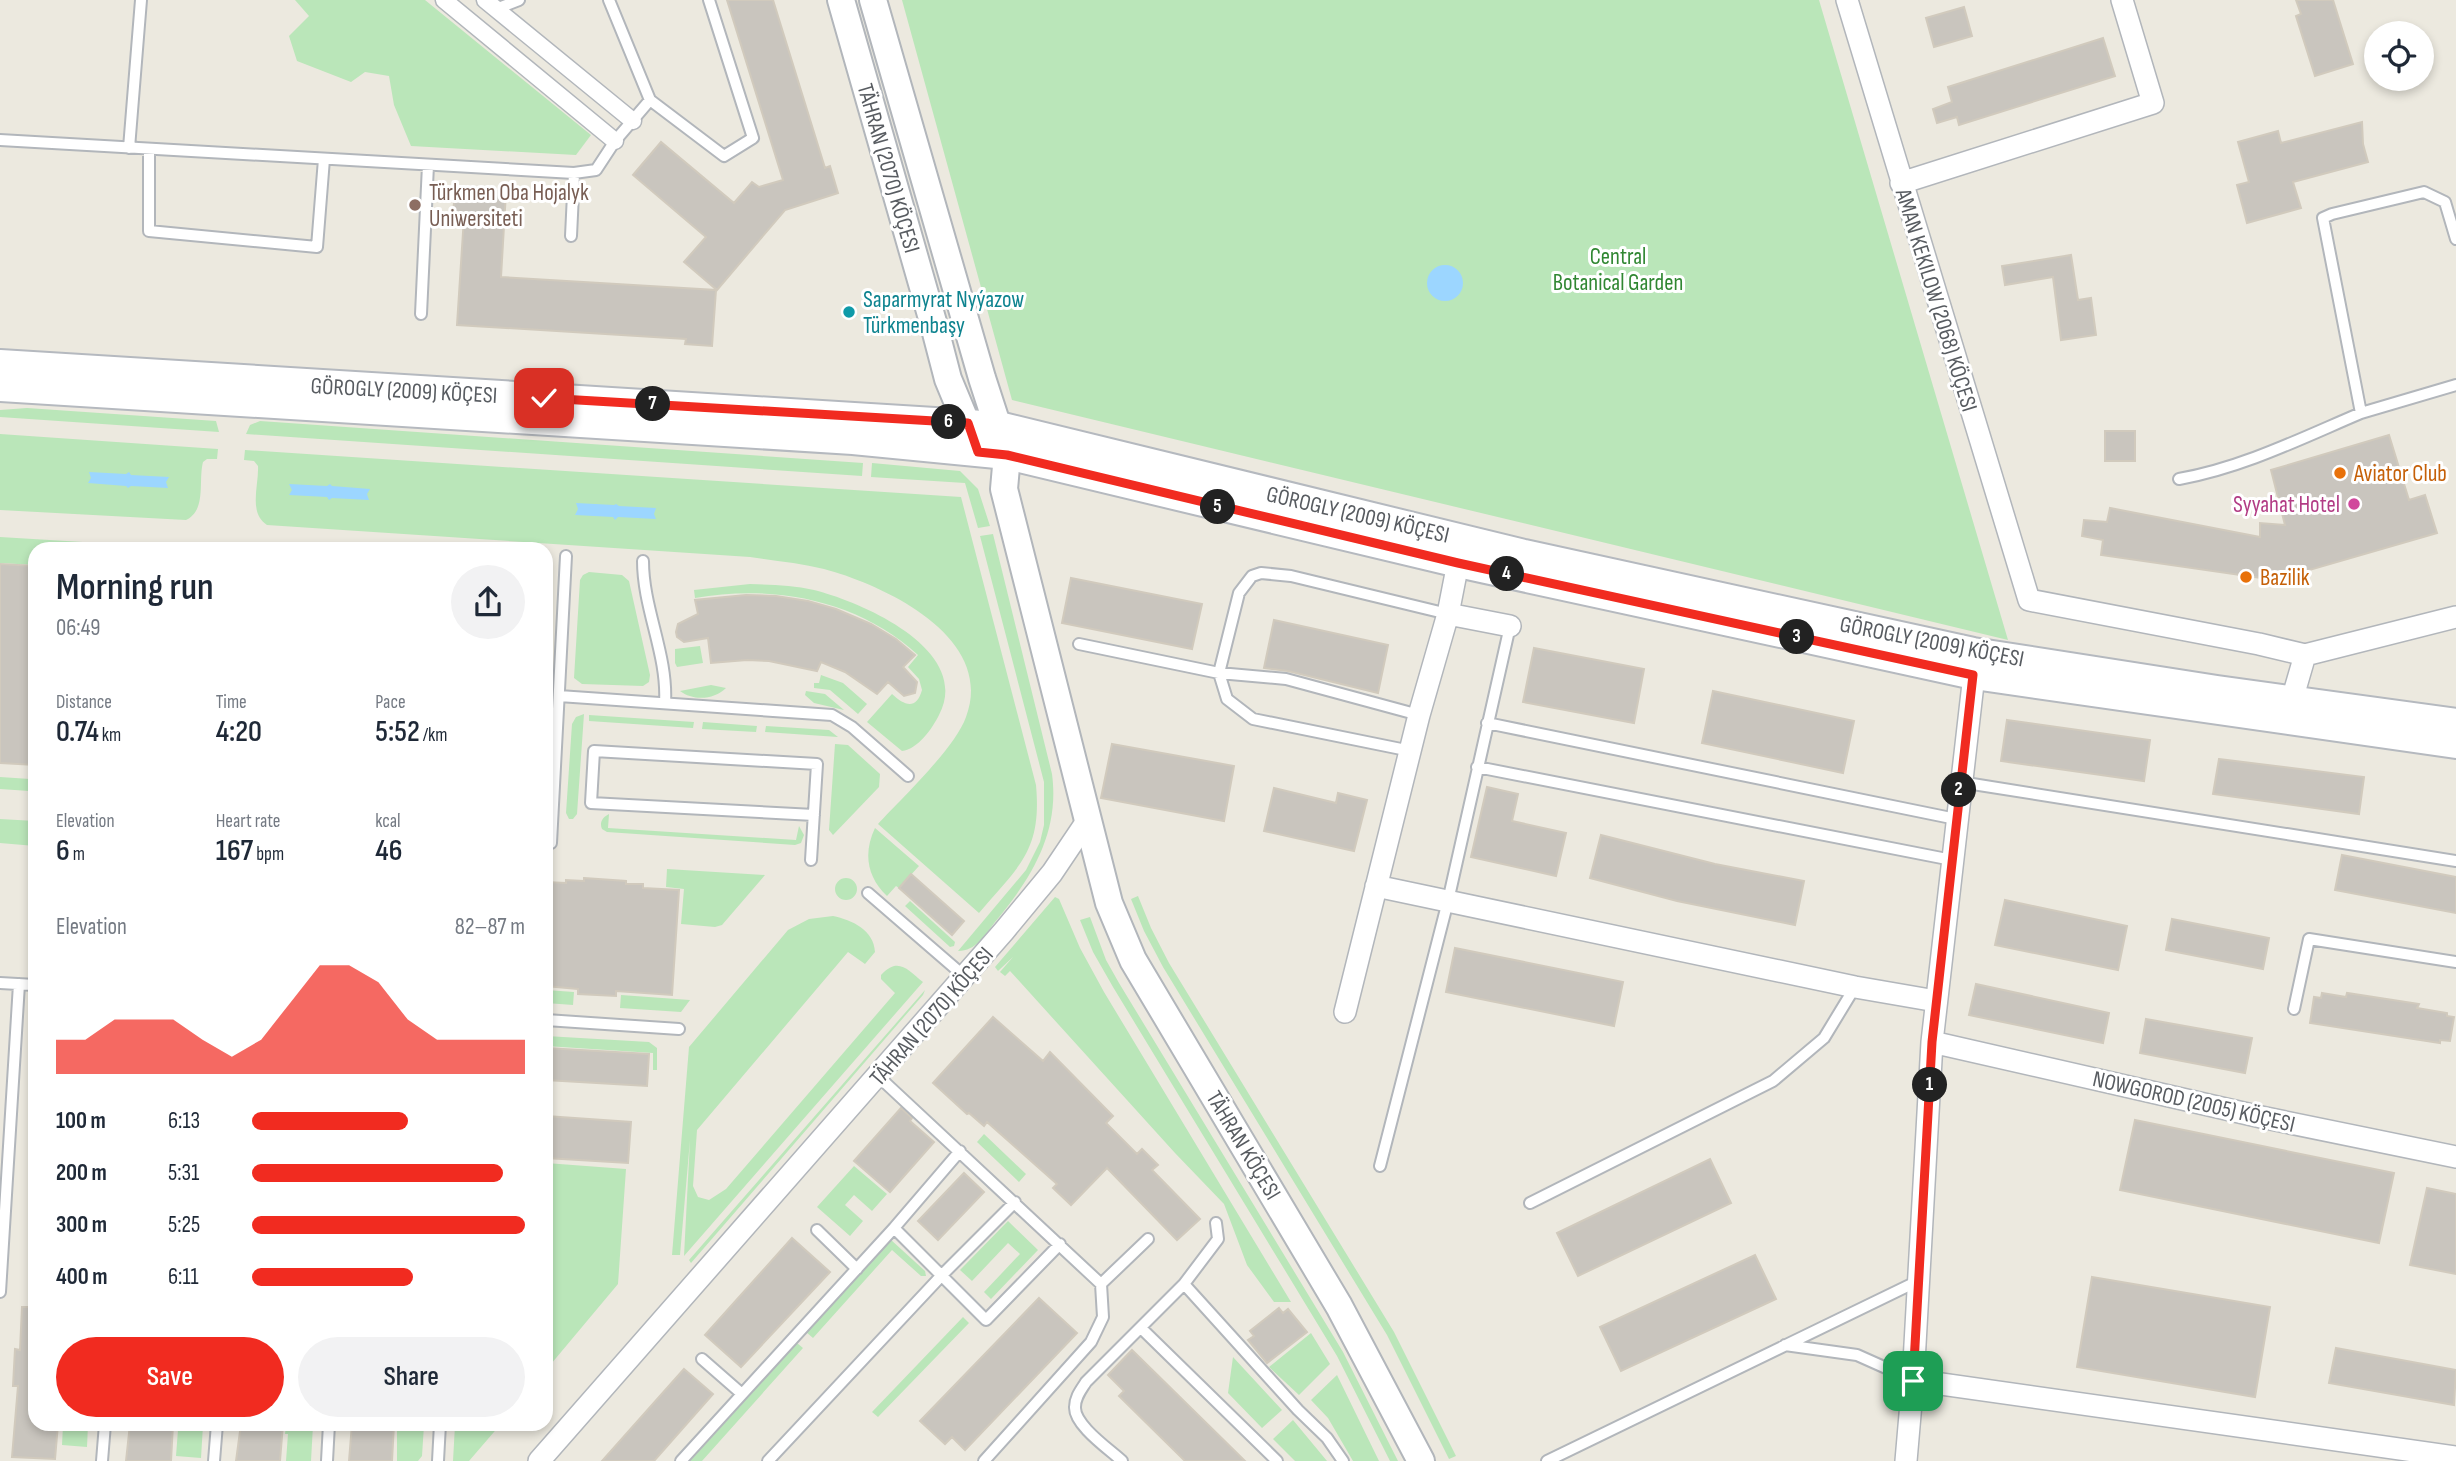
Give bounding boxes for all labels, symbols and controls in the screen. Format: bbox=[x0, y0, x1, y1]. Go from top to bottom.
map controls bbox=[2364, 21, 2434, 91]
button: locate bbox=[2364, 21, 2434, 91]
street label: TÄHRAN (2070) KÖÇESI bbox=[850, 80, 926, 256]
place label: Türkmen Oba Hojalyk Uniwersiteti bbox=[429, 179, 589, 233]
street label: AMAN KEKILOW (2068) KÖÇESI bbox=[1889, 185, 1983, 415]
marker: Türkmen Oba Hojalyk Uniwersiteti bbox=[407, 197, 423, 213]
park label: Central Botanical Garden bbox=[1553, 243, 1683, 297]
place label: Saparmyrat Nyýazow Türkmenbaşy bbox=[863, 286, 1024, 340]
marker: Saparmyrat Nyýazow Türkmenbaşy bbox=[841, 304, 857, 320]
pin bbox=[514, 368, 574, 428]
street label: GÖROGLY (2009) KÖÇESI bbox=[310, 372, 498, 410]
icon: check bbox=[525, 379, 563, 417]
pin: 7 bbox=[636, 386, 670, 422]
text: 7 bbox=[648, 392, 657, 415]
pin: 6 bbox=[932, 404, 967, 440]
text: 6 bbox=[944, 410, 953, 433]
place label: Aviator Club bbox=[2353, 460, 2447, 488]
marker: Aviator Club bbox=[2332, 465, 2348, 481]
street label: GÖROGLY (2009) KÖÇESI bbox=[1264, 480, 1452, 550]
pin: 5 bbox=[1200, 490, 1236, 524]
place label: Syyahat Hotel bbox=[2233, 491, 2340, 519]
text: 5 bbox=[1213, 495, 1222, 518]
marker: Syyahat Hotel bbox=[2346, 496, 2362, 512]
pin: 4 bbox=[1490, 556, 1524, 592]
text: 4 bbox=[1502, 562, 1511, 585]
place label: Bazilik bbox=[2260, 564, 2310, 592]
text: Morning run bbox=[56, 565, 214, 610]
button: share bbox=[451, 565, 525, 639]
marker: Bazilik bbox=[2238, 569, 2254, 585]
street label: GÖROGLY (2009) KÖÇESI bbox=[1837, 610, 2026, 674]
text: 06:49 bbox=[56, 614, 101, 642]
pin: 3 bbox=[1780, 620, 1814, 654]
text: 3 bbox=[1792, 625, 1801, 648]
text: Distance bbox=[56, 691, 112, 714]
text: Time bbox=[216, 691, 247, 714]
text: Pace bbox=[375, 691, 406, 714]
text: 0.74 bbox=[56, 714, 99, 750]
text: 4:20 bbox=[216, 714, 262, 750]
text: 5:52 bbox=[375, 714, 420, 750]
text: km bbox=[99, 724, 121, 747]
text: /km bbox=[420, 724, 448, 747]
pin: 2 bbox=[1941, 772, 1976, 808]
text: 2 bbox=[1954, 778, 1963, 801]
text: Elevation bbox=[56, 810, 115, 833]
text: Heart rate bbox=[216, 810, 281, 833]
text: kcal bbox=[375, 810, 400, 833]
text: 6 bbox=[56, 833, 70, 869]
text: 167 bbox=[216, 833, 253, 869]
text: 46 bbox=[375, 833, 402, 869]
text: m bbox=[70, 843, 85, 866]
text: bpm bbox=[253, 843, 284, 866]
text: Elevation bbox=[56, 913, 127, 941]
text: 82–87 m bbox=[455, 913, 525, 941]
street label: TÄHRAN (2070) KÖÇESI bbox=[864, 941, 1000, 1092]
street label: NOWGOROD (2005) KÖÇESI bbox=[2090, 1065, 2298, 1139]
pin: 1 bbox=[1912, 1068, 1948, 1102]
text: 1 bbox=[1926, 1073, 1933, 1096]
street label: TÄHRAN KÖÇESI bbox=[1200, 1086, 1287, 1205]
text: 100 m bbox=[56, 1107, 106, 1135]
text: 6:13 bbox=[168, 1107, 200, 1135]
text: 200 m bbox=[56, 1159, 107, 1187]
text: 5:31 bbox=[168, 1159, 199, 1187]
text: 300 m bbox=[56, 1211, 107, 1239]
text: 5:25 bbox=[168, 1211, 200, 1239]
text: 400 m bbox=[56, 1263, 107, 1291]
text: 6:11 bbox=[168, 1263, 199, 1291]
button: Save bbox=[56, 1337, 284, 1417]
button: Share bbox=[298, 1337, 525, 1417]
pin bbox=[1883, 1351, 1943, 1411]
icon: arrive bbox=[1894, 1362, 1932, 1400]

